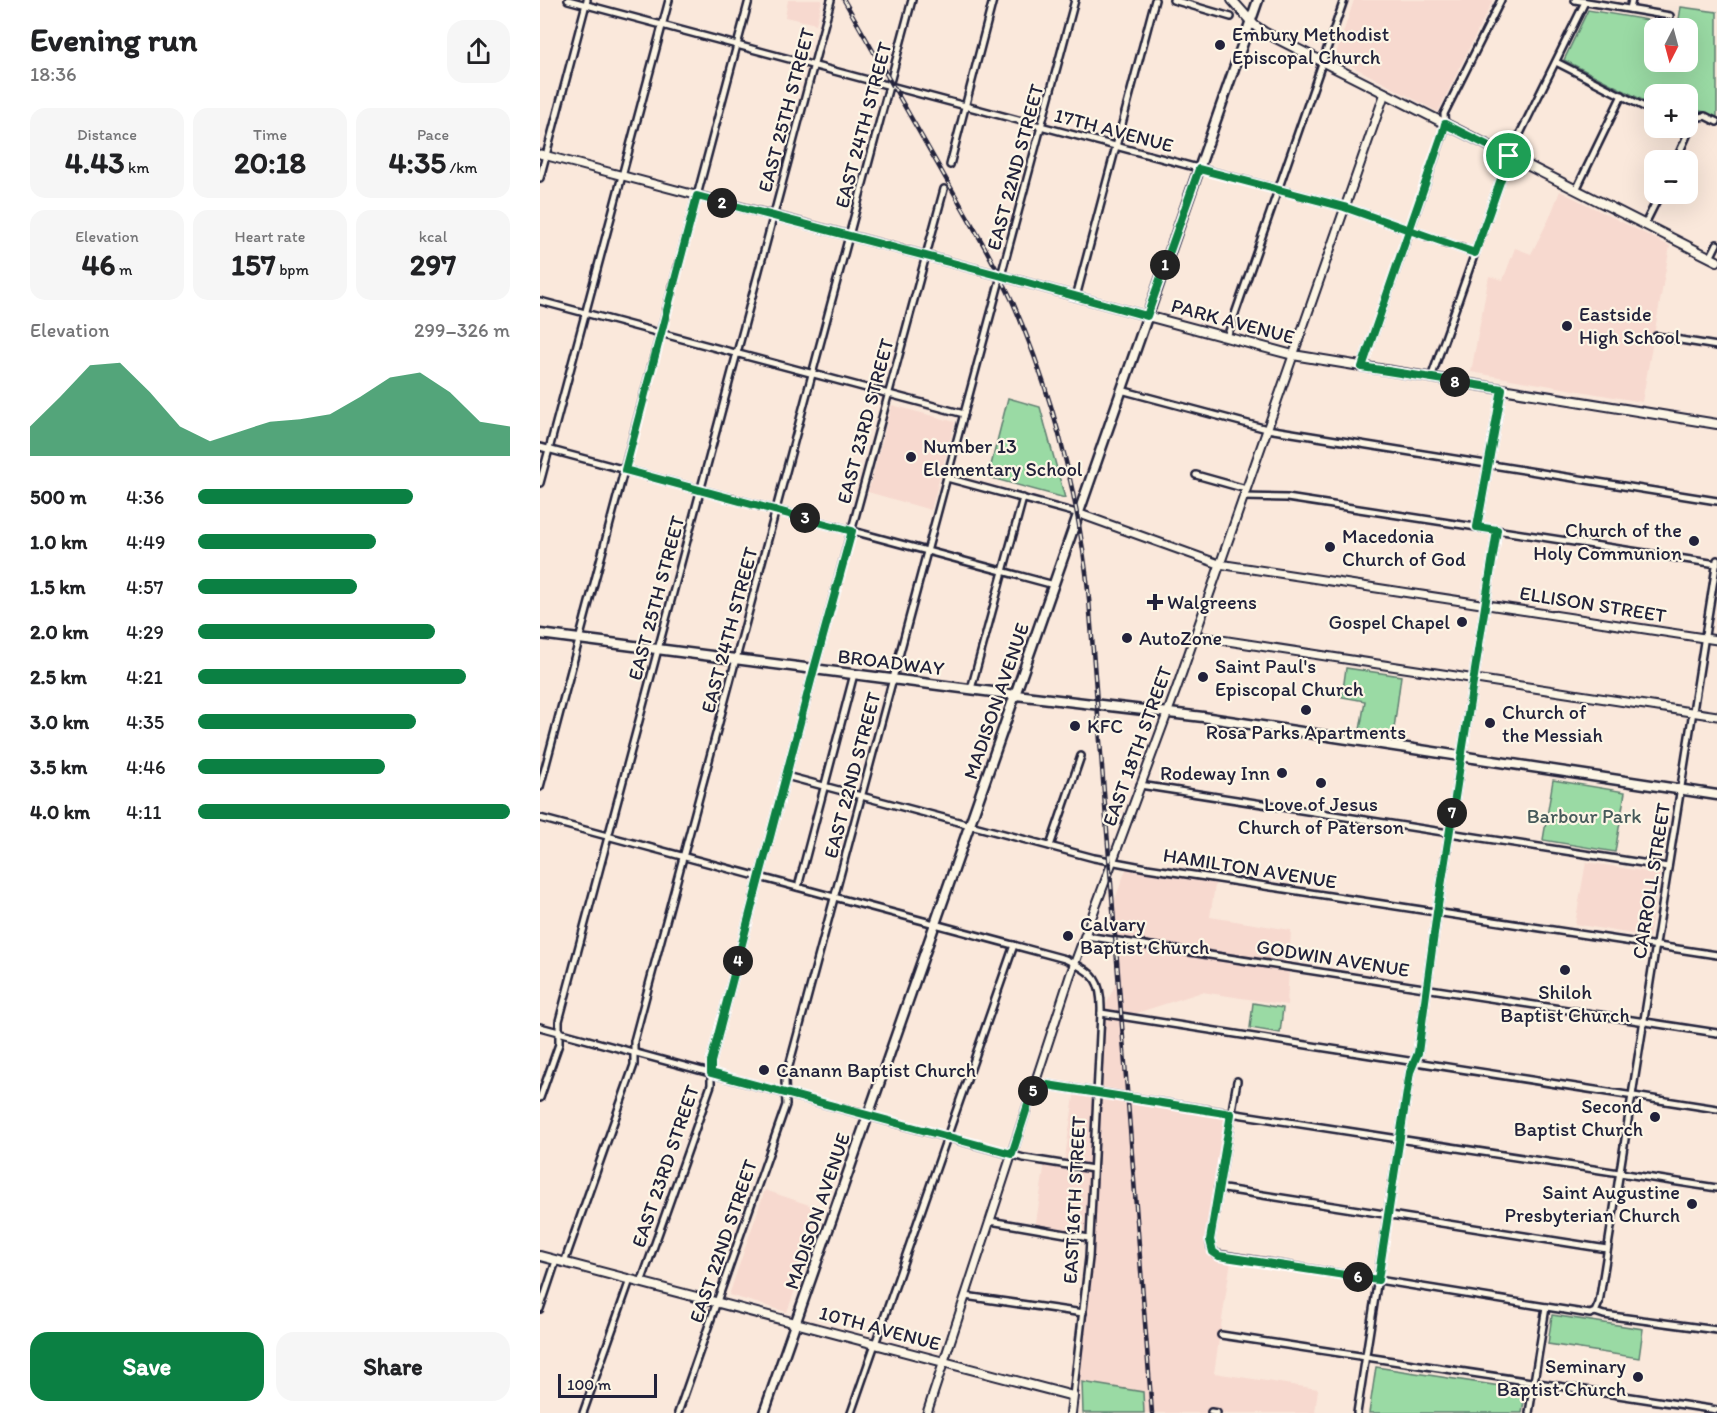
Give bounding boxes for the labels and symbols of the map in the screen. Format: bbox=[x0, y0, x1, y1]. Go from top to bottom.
north arrow bbox=[1644, 18, 1698, 72]
place label: Embury Methodist Episcopal Church bbox=[1232, 22, 1389, 69]
street label: EAST 25TH STREET bbox=[752, 25, 820, 195]
marker: Embury Methodist Episcopal Church bbox=[1213, 38, 1227, 52]
street label: EAST 24TH STREET bbox=[829, 39, 897, 211]
street label: EAST 22ND STREET bbox=[981, 81, 1049, 253]
street label: 17TH AVENUE bbox=[1052, 103, 1176, 157]
pin bbox=[1483, 130, 1534, 181]
pin: 2 bbox=[707, 188, 737, 218]
pin: 1 bbox=[1150, 250, 1180, 280]
street label: PARK AVENUE bbox=[1169, 293, 1297, 349]
place label: Eastside High School bbox=[1579, 302, 1681, 349]
marker: Eastside High School bbox=[1560, 319, 1574, 333]
street label: EAST 23RD STREET bbox=[831, 336, 899, 506]
pin: 8 bbox=[1440, 367, 1470, 397]
place label: Number 13 Elementary School bbox=[923, 434, 1083, 481]
marker: Number 13 Elementary School bbox=[904, 450, 918, 464]
pin: 3 bbox=[790, 503, 820, 533]
street label: EAST 25TH STREET bbox=[622, 513, 690, 683]
place label: Church of the Holy Communion bbox=[1533, 518, 1682, 565]
place label: Macedonia Church of God bbox=[1342, 524, 1466, 571]
marker: Church of the Holy Communion bbox=[1687, 534, 1701, 548]
marker: Macedonia Church of God bbox=[1323, 540, 1337, 554]
street label: EAST 24TH STREET bbox=[695, 544, 763, 716]
street label: ELLISON STREET bbox=[1518, 581, 1668, 627]
place label: Walgreens bbox=[1167, 590, 1257, 614]
marker: Walgreens bbox=[1148, 595, 1162, 609]
place label: Gospel Chapel bbox=[1328, 610, 1450, 634]
marker: Gospel Chapel bbox=[1455, 615, 1469, 629]
street label: MADISON AVENUE bbox=[958, 620, 1034, 782]
place label: AutoZone bbox=[1139, 626, 1222, 650]
marker: AutoZone bbox=[1120, 631, 1134, 645]
street label: BROADWAY bbox=[836, 644, 946, 681]
place label: Saint Paul's Episcopal Church bbox=[1215, 654, 1364, 701]
street label: EAST 18TH STREET bbox=[1097, 663, 1177, 829]
marker: Saint Paul's Episcopal Church bbox=[1196, 670, 1210, 684]
street label: EAST 22ND STREET bbox=[818, 689, 886, 861]
place label: Church of the Messiah bbox=[1502, 700, 1603, 747]
marker: Rosa Parks Apartments bbox=[1299, 703, 1313, 717]
place label: KFC bbox=[1087, 714, 1123, 738]
marker: Church of the Messiah bbox=[1483, 716, 1497, 730]
marker: KFC bbox=[1068, 719, 1082, 733]
place label: Rosa Parks Apartments bbox=[1206, 720, 1406, 744]
place label: Rodeway Inn bbox=[1160, 761, 1270, 785]
marker: Rodeway Inn bbox=[1275, 766, 1289, 780]
marker: Love of Jesus Church of Paterson bbox=[1314, 776, 1328, 790]
place label: Love of Jesus Church of Paterson bbox=[1238, 792, 1404, 839]
pin: 7 bbox=[1437, 798, 1467, 828]
street label: CARROLL STREET bbox=[1627, 801, 1675, 961]
park label: Barbour Park bbox=[1527, 804, 1641, 828]
street label: HAMILTON AVENUE bbox=[1162, 842, 1338, 894]
place label: Calvary Baptist Church bbox=[1080, 912, 1209, 959]
marker: Calvary Baptist Church bbox=[1061, 929, 1075, 943]
street label: GODWIN AVENUE bbox=[1255, 934, 1411, 982]
pin: 4 bbox=[723, 946, 753, 976]
marker: Shiloh Baptist Church bbox=[1558, 963, 1572, 977]
place label: Shiloh Baptist Church bbox=[1500, 980, 1630, 1027]
place label: Canann Baptist Church bbox=[776, 1058, 976, 1082]
marker: Canann Baptist Church bbox=[757, 1063, 771, 1077]
pin: 5 bbox=[1018, 1076, 1048, 1106]
street label: EAST 23RD STREET bbox=[626, 1082, 704, 1250]
place label: Second Baptist Church bbox=[1514, 1094, 1643, 1141]
marker: Second Baptist Church bbox=[1648, 1110, 1662, 1124]
street label: EAST 16TH STREET bbox=[1058, 1115, 1090, 1285]
street label: MADISON AVENUE bbox=[779, 1130, 855, 1292]
street label: EAST 22ND STREET bbox=[684, 1156, 762, 1326]
place label: Saint Augustine Presbyterian Church bbox=[1505, 1180, 1680, 1227]
marker: Saint Augustine Presbyterian Church bbox=[1685, 1197, 1699, 1211]
pin: 6 bbox=[1343, 1262, 1373, 1292]
street label: 10TH AVENUE bbox=[817, 1300, 943, 1356]
place label: Seminary Baptist Church bbox=[1497, 1354, 1627, 1401]
marker: Seminary Baptist Church bbox=[1631, 1370, 1645, 1384]
scale bar bbox=[558, 1371, 657, 1398]

